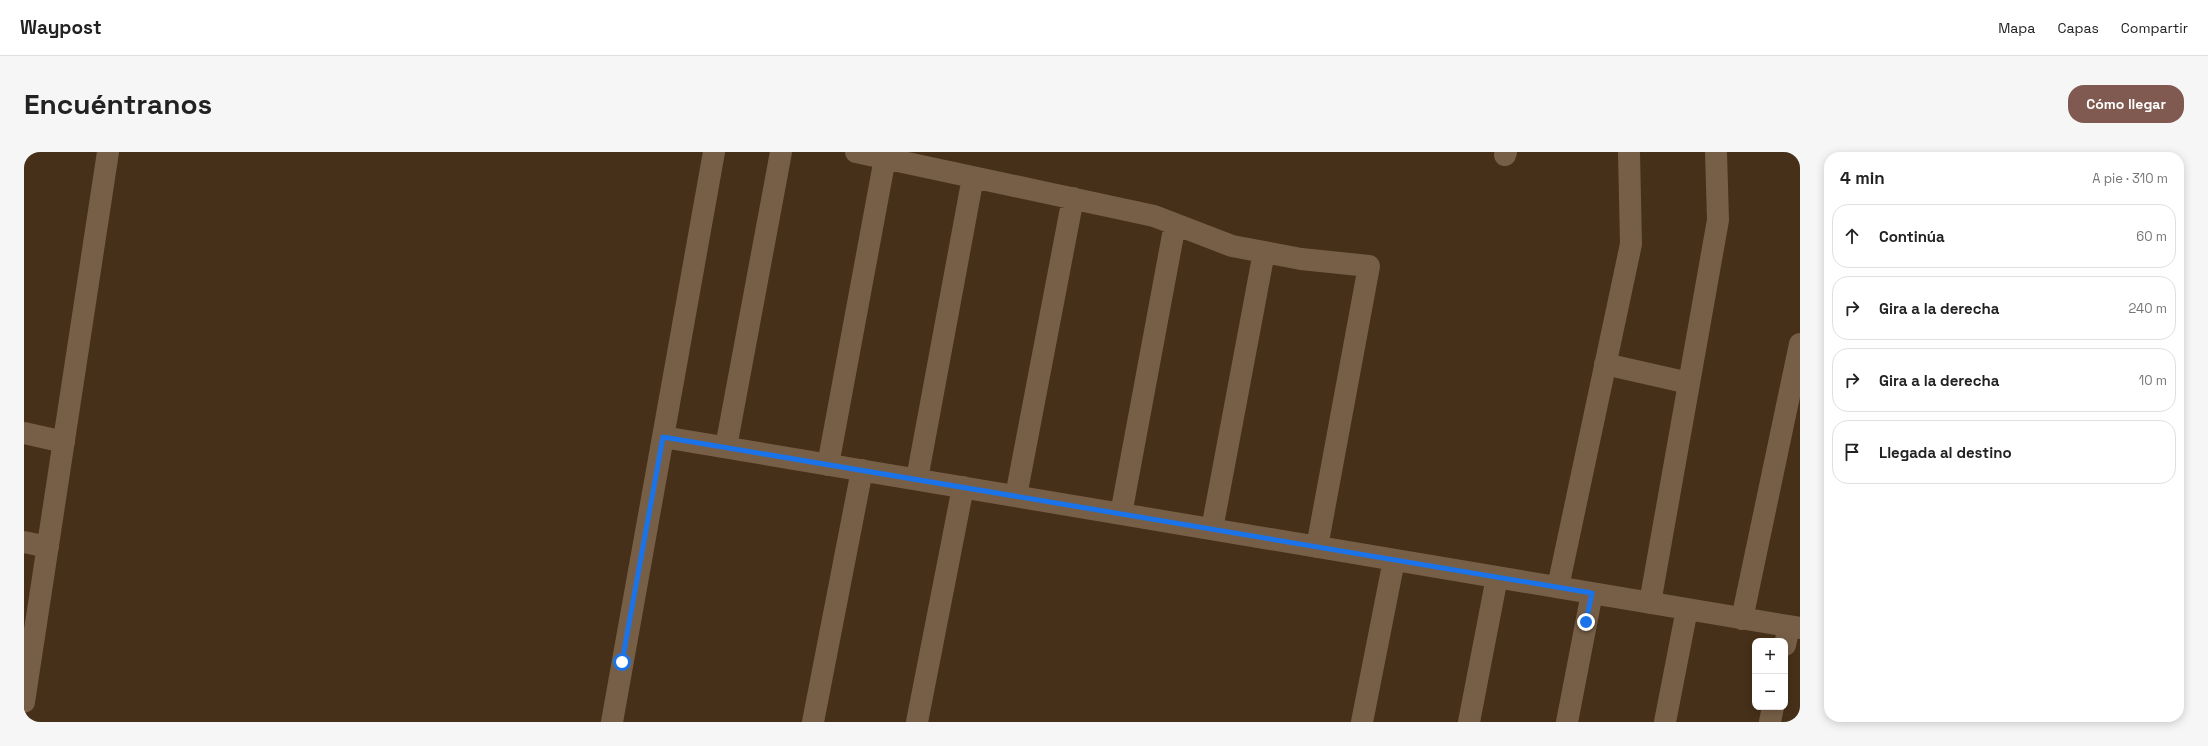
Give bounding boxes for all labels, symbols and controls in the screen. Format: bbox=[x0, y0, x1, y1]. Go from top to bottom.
text: Waypost bbox=[20, 15, 102, 40]
text: Mapa bbox=[1998, 19, 2035, 37]
text: Capas bbox=[2057, 19, 2099, 37]
text: Compartir bbox=[2121, 19, 2188, 37]
button: Cómo llegar bbox=[2068, 85, 2184, 123]
text: Encuéntranos bbox=[24, 86, 212, 122]
text: 4 min bbox=[1840, 167, 1885, 189]
text: A pie · 310 m bbox=[2092, 170, 2168, 187]
icon: ahead bbox=[1841, 225, 1863, 247]
text: Continúa bbox=[1879, 227, 1945, 246]
text: 60 m bbox=[2136, 228, 2167, 245]
icon: right bbox=[1841, 297, 1863, 319]
text: Gira a la derecha bbox=[1879, 299, 1999, 318]
text: 240 m bbox=[2129, 300, 2167, 317]
icon: right bbox=[1841, 369, 1863, 391]
text: Gira a la derecha bbox=[1879, 371, 1999, 390]
text: 10 m bbox=[2139, 372, 2167, 389]
icon: arrive bbox=[1841, 441, 1863, 463]
text: Llegada al destino bbox=[1879, 443, 2012, 462]
route end bbox=[1577, 613, 1595, 631]
map controls bbox=[1752, 638, 1788, 710]
button: + bbox=[1752, 638, 1788, 674]
route start bbox=[613, 653, 631, 671]
button: − bbox=[1752, 674, 1788, 710]

